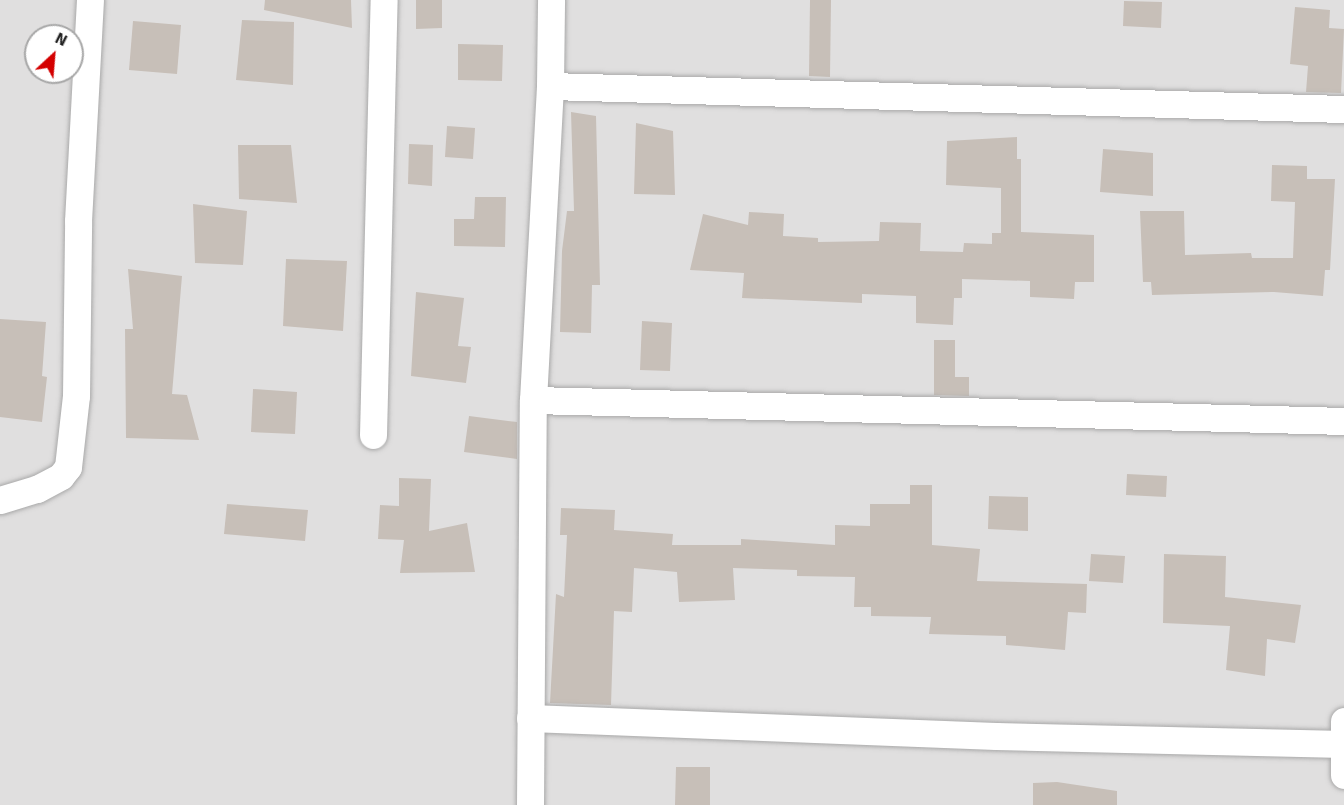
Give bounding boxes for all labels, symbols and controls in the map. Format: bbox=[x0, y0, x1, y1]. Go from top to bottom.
north arrow bbox=[24, 24, 84, 84]
text: N bbox=[52, 28, 70, 51]

